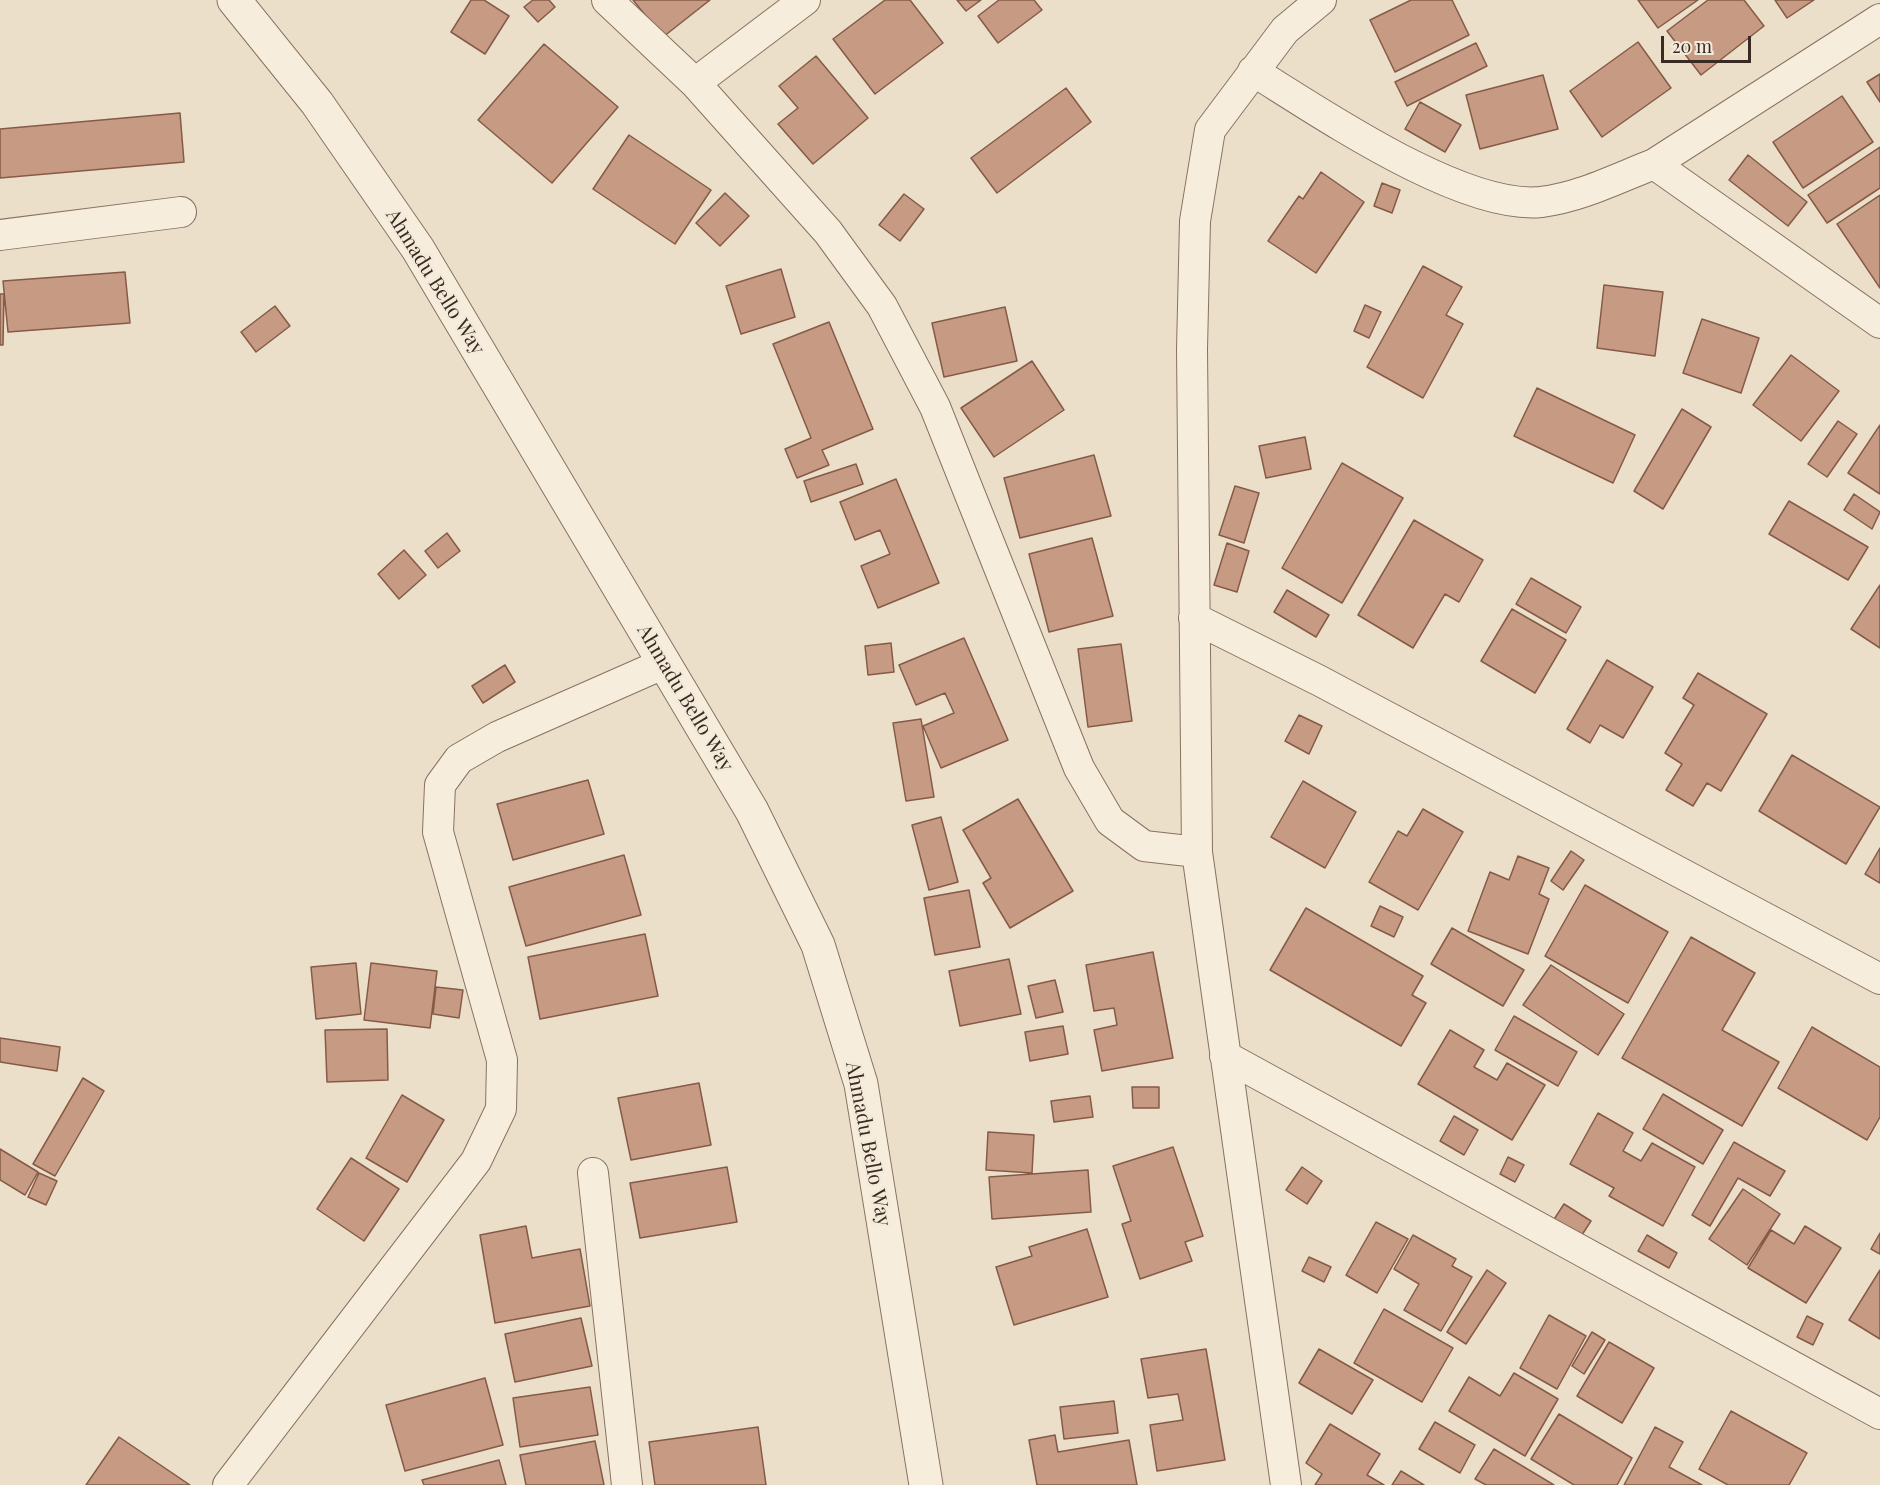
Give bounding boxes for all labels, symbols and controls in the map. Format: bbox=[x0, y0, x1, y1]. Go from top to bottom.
scale bar bbox=[1664, 24, 1754, 62]
text: 20 m bbox=[1672, 34, 1712, 58]
street label: Ahmadu Bello Way bbox=[381, 205, 489, 359]
street label: Ahmadu Bello Way bbox=[632, 620, 738, 776]
street label: Ahmadu Bello Way bbox=[840, 1060, 896, 1228]

